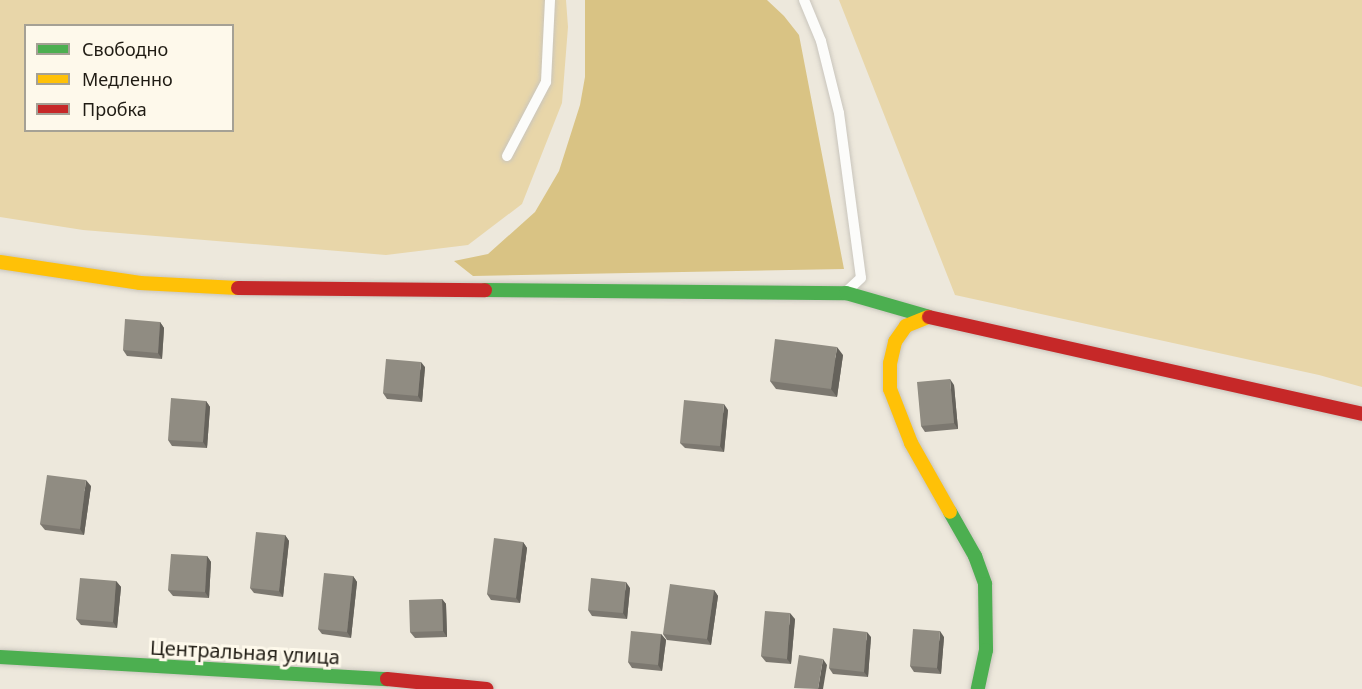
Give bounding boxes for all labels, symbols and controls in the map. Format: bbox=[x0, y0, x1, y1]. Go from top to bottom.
legend bbox=[24, 24, 234, 132]
text: Свободно bbox=[82, 37, 168, 61]
text: Медленно bbox=[82, 67, 173, 91]
text: Пробка bbox=[82, 97, 147, 121]
street label: Центральная улица bbox=[149, 635, 341, 669]

